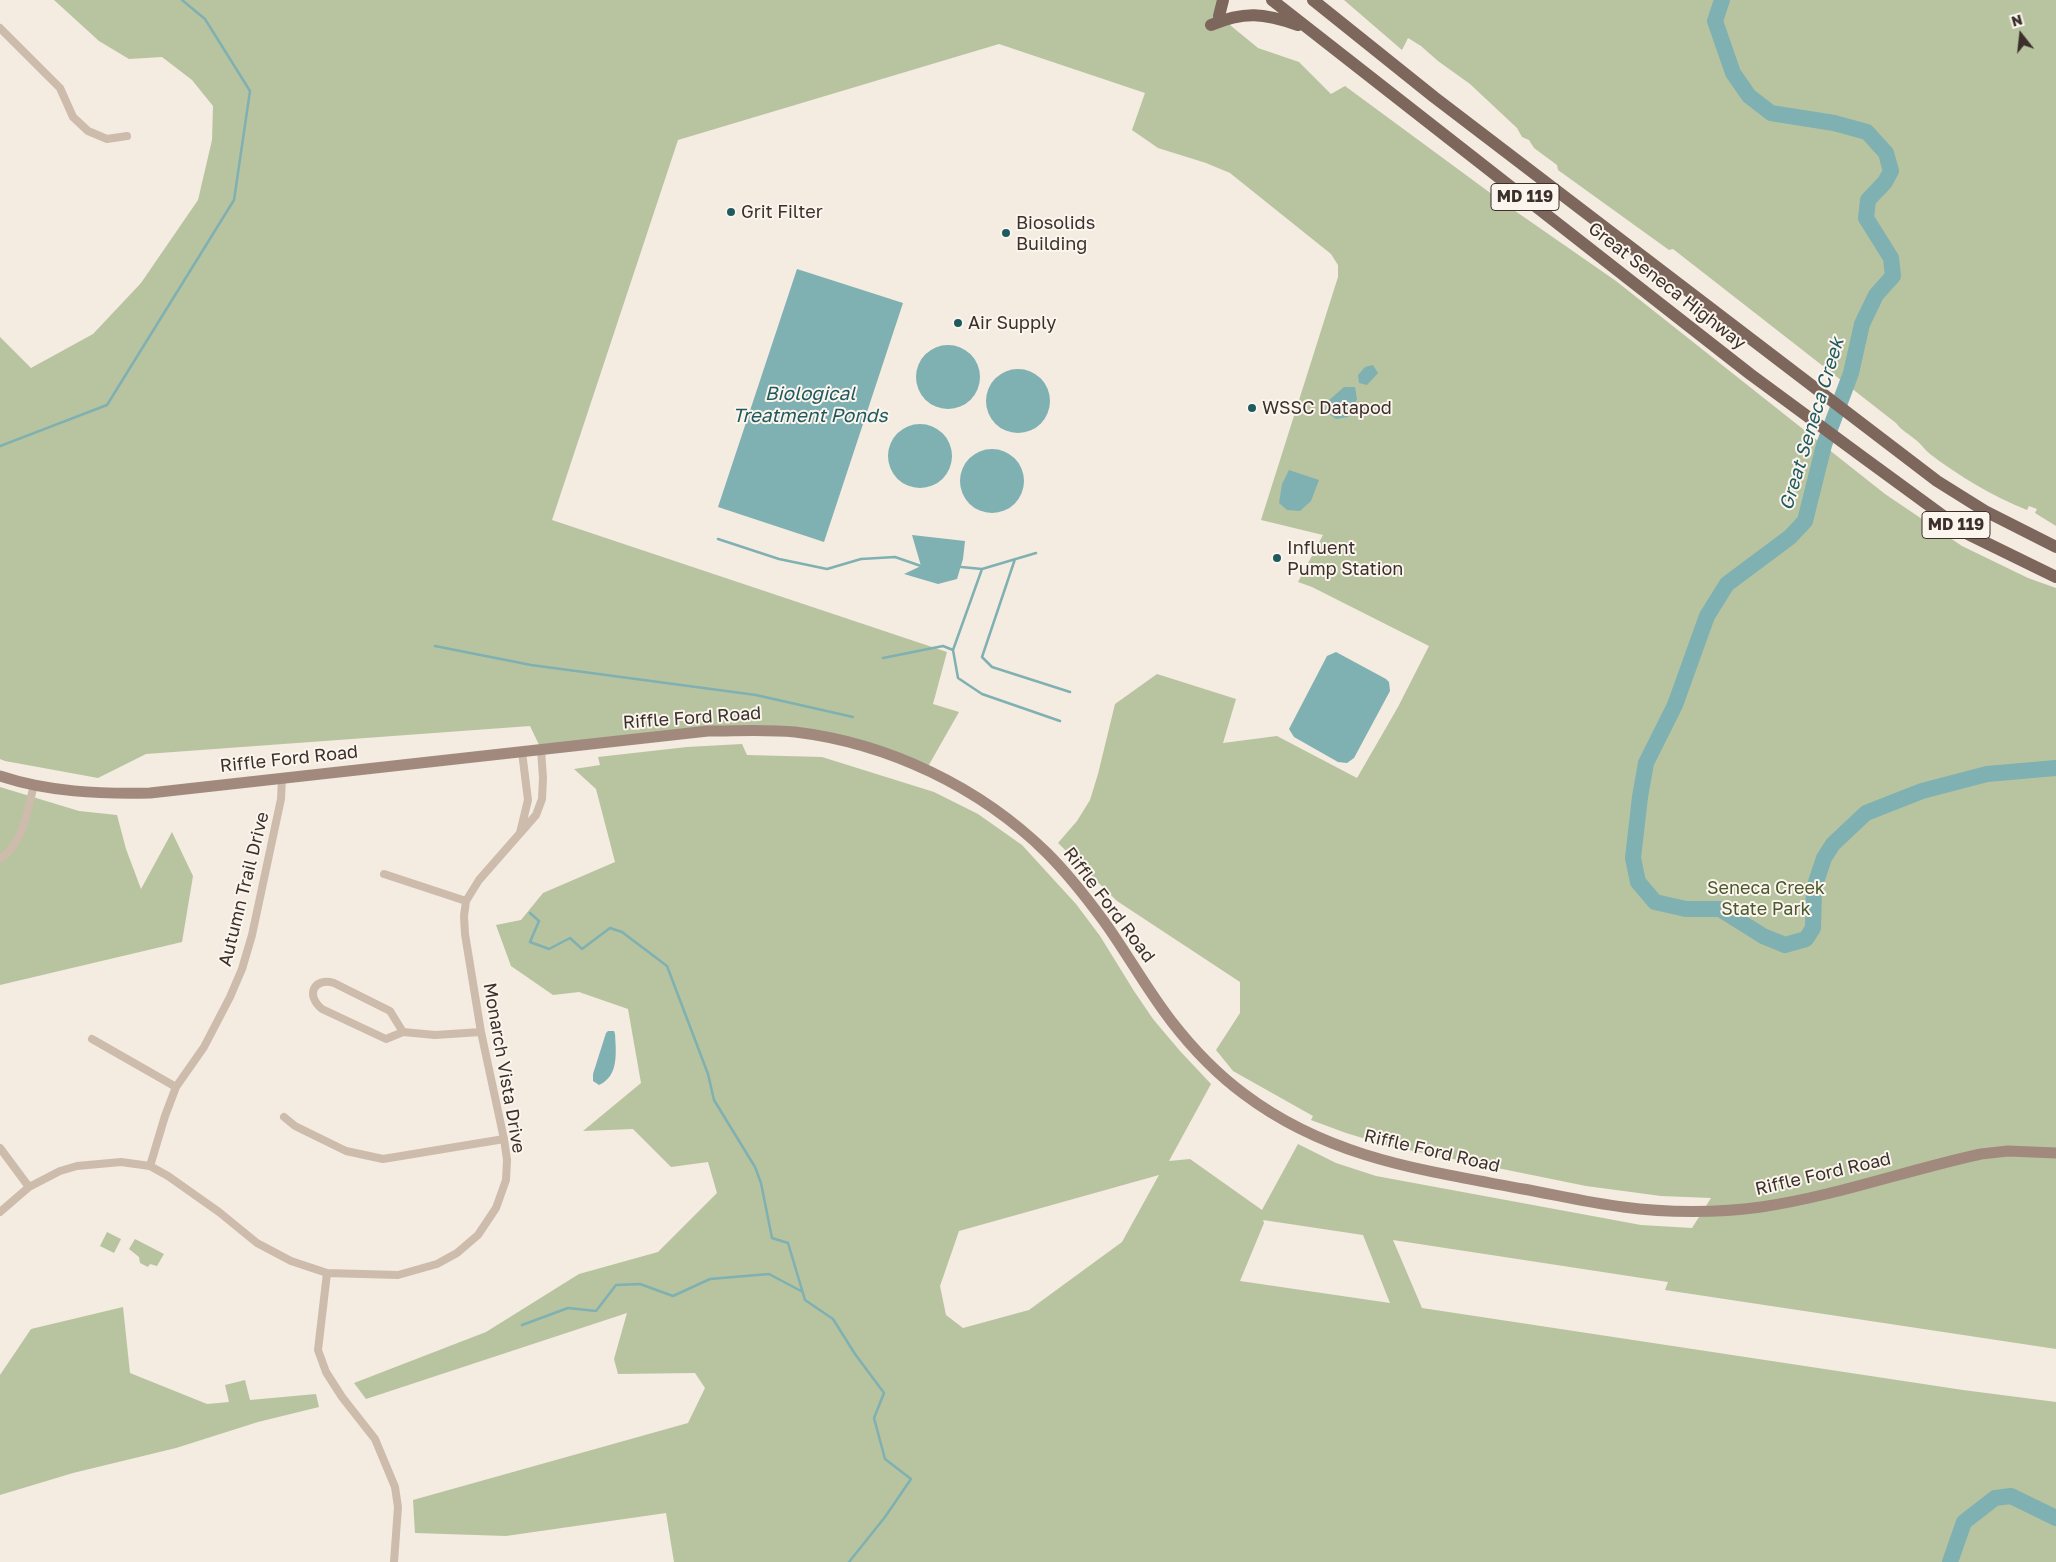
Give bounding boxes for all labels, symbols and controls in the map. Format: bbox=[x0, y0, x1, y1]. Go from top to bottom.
north arrow bbox=[1996, 10, 2046, 60]
text: N bbox=[2009, 10, 2024, 30]
road number: MD 119 bbox=[1491, 183, 1559, 210]
place label: Grit Filter bbox=[741, 201, 823, 223]
marker: Grit Filter bbox=[725, 206, 737, 218]
place label: Biosolids Building bbox=[1016, 212, 1095, 254]
street label: Great Seneca Highway bbox=[1584, 218, 1750, 354]
marker: Biosolids Building bbox=[1000, 227, 1012, 239]
place label: Air Supply bbox=[968, 312, 1056, 334]
marker: Air Supply bbox=[952, 317, 964, 329]
water label: Great Seneca Creek bbox=[1775, 335, 1849, 513]
water label: Biological Treatment Ponds bbox=[732, 383, 888, 427]
place label: WSSC Datapod bbox=[1262, 397, 1392, 419]
marker: WSSC Datapod bbox=[1246, 402, 1258, 414]
road number: MD 119 bbox=[1922, 512, 1990, 538]
place label: Influent Pump Station bbox=[1287, 537, 1403, 580]
marker: Influent Pump Station bbox=[1271, 552, 1283, 564]
street label: Riffle Ford Road bbox=[622, 702, 762, 734]
street label: Riffle Ford Road bbox=[219, 741, 359, 777]
street label: Autumn Trail Drive bbox=[214, 810, 274, 968]
street label: Riffle Ford Road bbox=[1059, 843, 1159, 967]
park label: Seneca Creek State Park bbox=[1707, 877, 1825, 920]
street label: Monarch Vista Drive bbox=[478, 981, 530, 1155]
street label: Riffle Ford Road bbox=[1362, 1125, 1502, 1177]
street label: Riffle Ford Road bbox=[1753, 1148, 1893, 1200]

